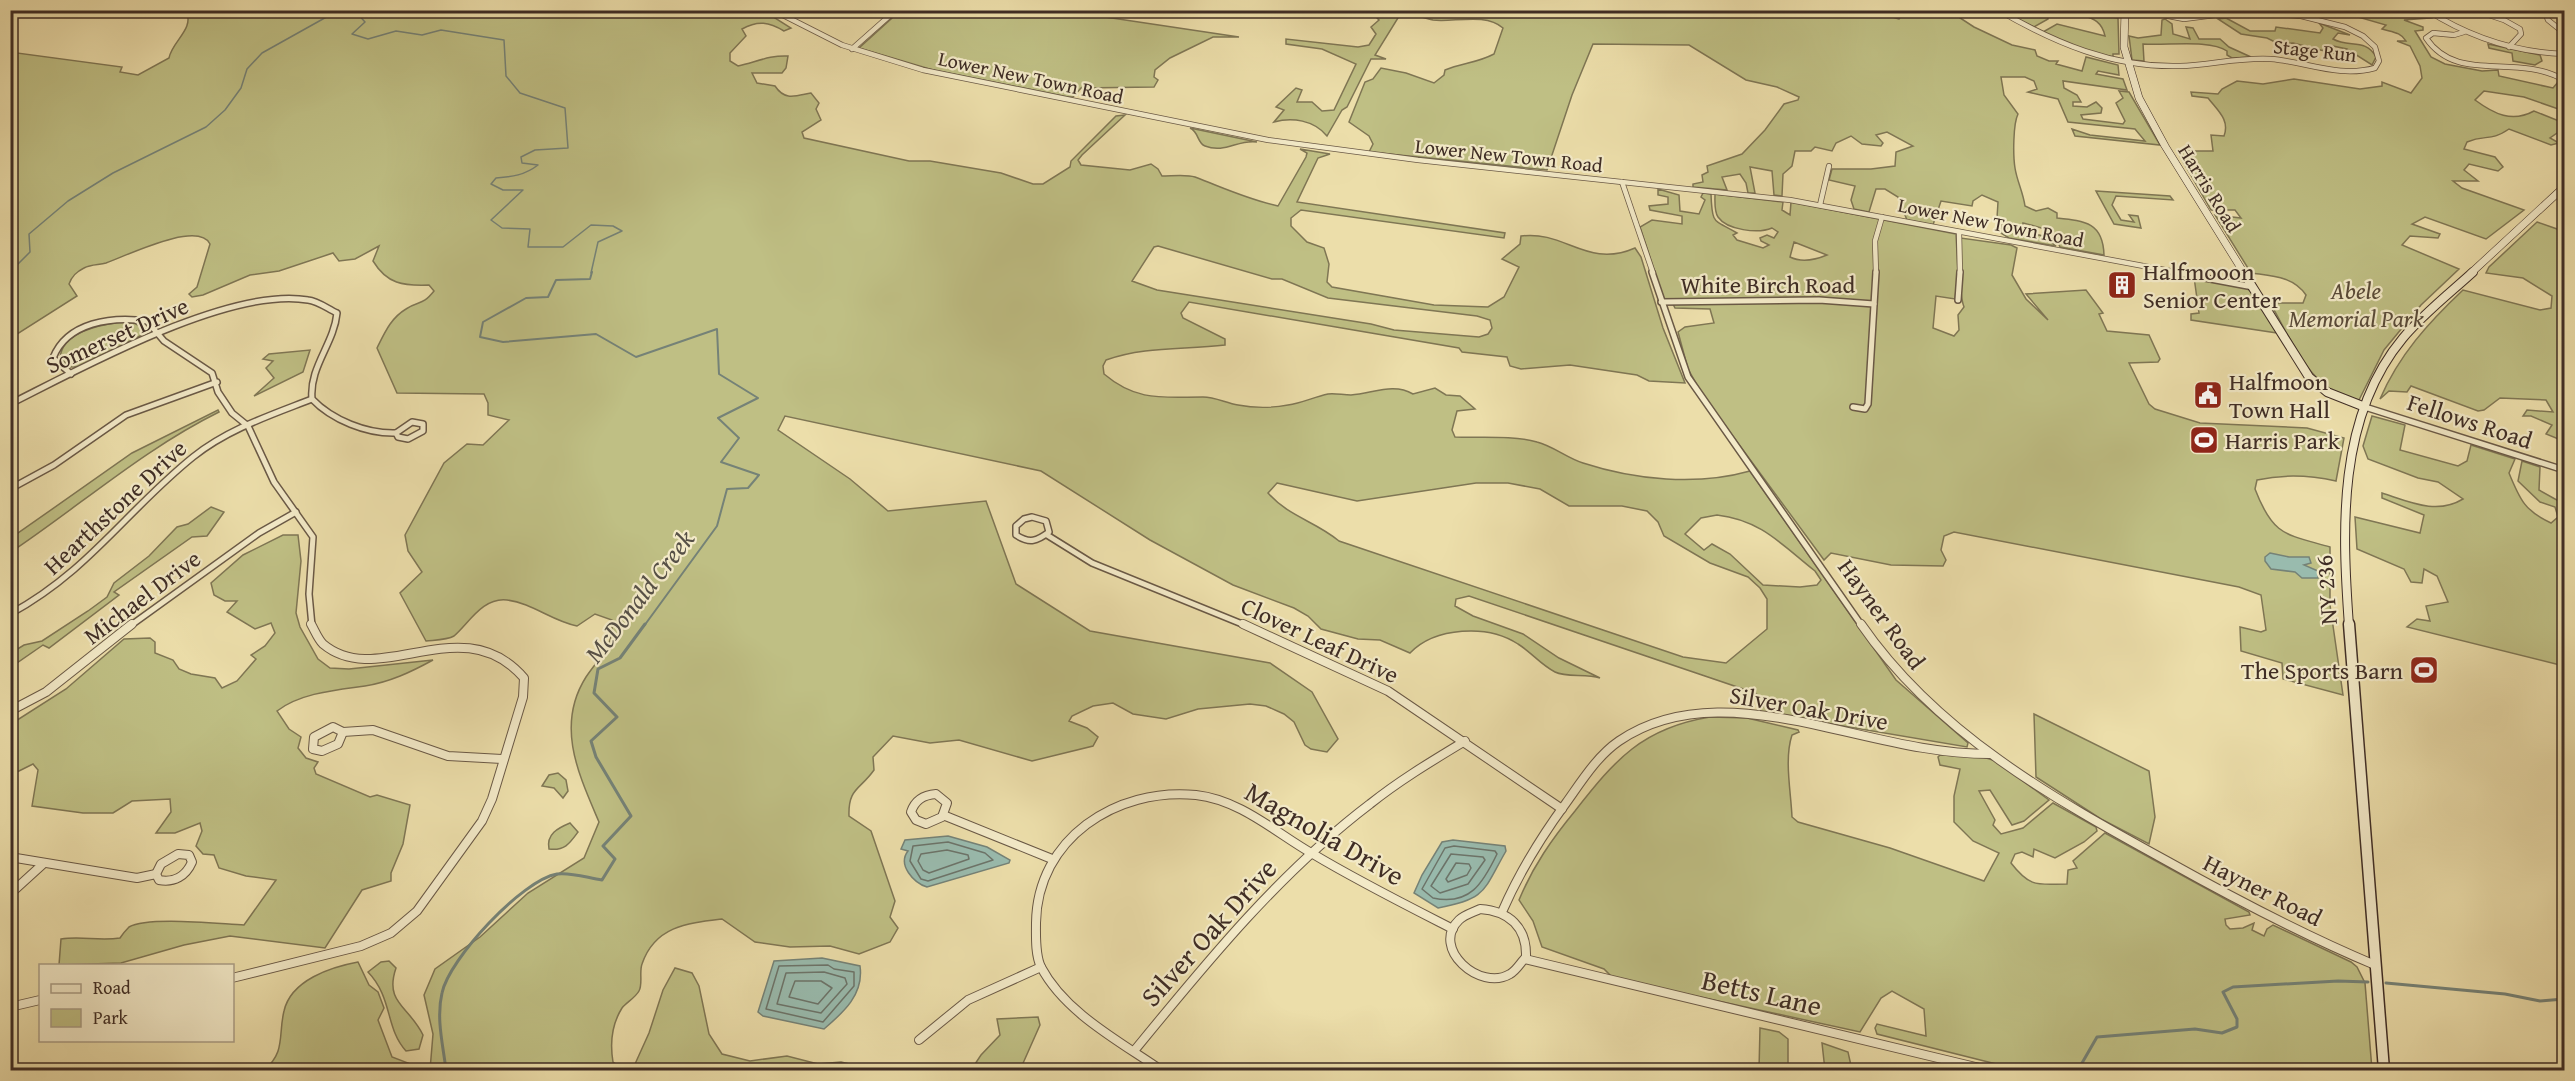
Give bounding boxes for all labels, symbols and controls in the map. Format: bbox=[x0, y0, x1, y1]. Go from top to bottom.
street label: Stage Run bbox=[2272, 31, 2358, 69]
street label: Lower New Town Road bbox=[936, 43, 1127, 111]
street label: Lower New Town Road bbox=[1414, 131, 1605, 179]
street label: Harris Road bbox=[2171, 138, 2249, 238]
street label: Lower New Town Road bbox=[1896, 190, 2087, 254]
place label: Halfmooon Senior Center bbox=[2143, 254, 2281, 317]
street label: White Birch Road bbox=[1681, 267, 1856, 302]
building icon: Halfmooon Senior Center bbox=[2106, 269, 2138, 301]
park label: Abele Memorial Park bbox=[2288, 273, 2424, 336]
street label: Somerset Drive bbox=[40, 288, 194, 382]
place label: Halfmoon Town Hall bbox=[2229, 364, 2330, 427]
public building icon: Halfmoon Town Hall bbox=[2192, 379, 2224, 411]
street label: Fellows Road bbox=[2403, 384, 2537, 458]
place label: Harris Park bbox=[2225, 423, 2341, 458]
sports icon: Harris Park bbox=[2188, 424, 2220, 456]
street label: Hearthstone Drive bbox=[36, 431, 194, 583]
water label: McDonald Creek bbox=[574, 521, 704, 671]
street label: Michael Drive bbox=[76, 541, 208, 653]
street label: Hayner Road bbox=[1830, 551, 1934, 677]
street label: NY 236 bbox=[2306, 554, 2346, 626]
street label: Clover Leaf Drive bbox=[1235, 588, 1405, 692]
place label: The Sports Barn bbox=[2241, 653, 2404, 688]
sports icon: The Sports Barn bbox=[2408, 654, 2440, 686]
street label: Silver Oak Drive bbox=[1727, 677, 1891, 739]
street label: Magnolia Drive bbox=[1238, 771, 1412, 895]
street label: Hayner Road bbox=[2197, 845, 2329, 935]
street label: Silver Oak Drive bbox=[1130, 849, 1286, 1015]
street label: Betts Lane bbox=[1698, 958, 1826, 1026]
legend bbox=[39, 964, 234, 1042]
text: Road bbox=[93, 974, 131, 1001]
text: Park bbox=[93, 1004, 129, 1031]

